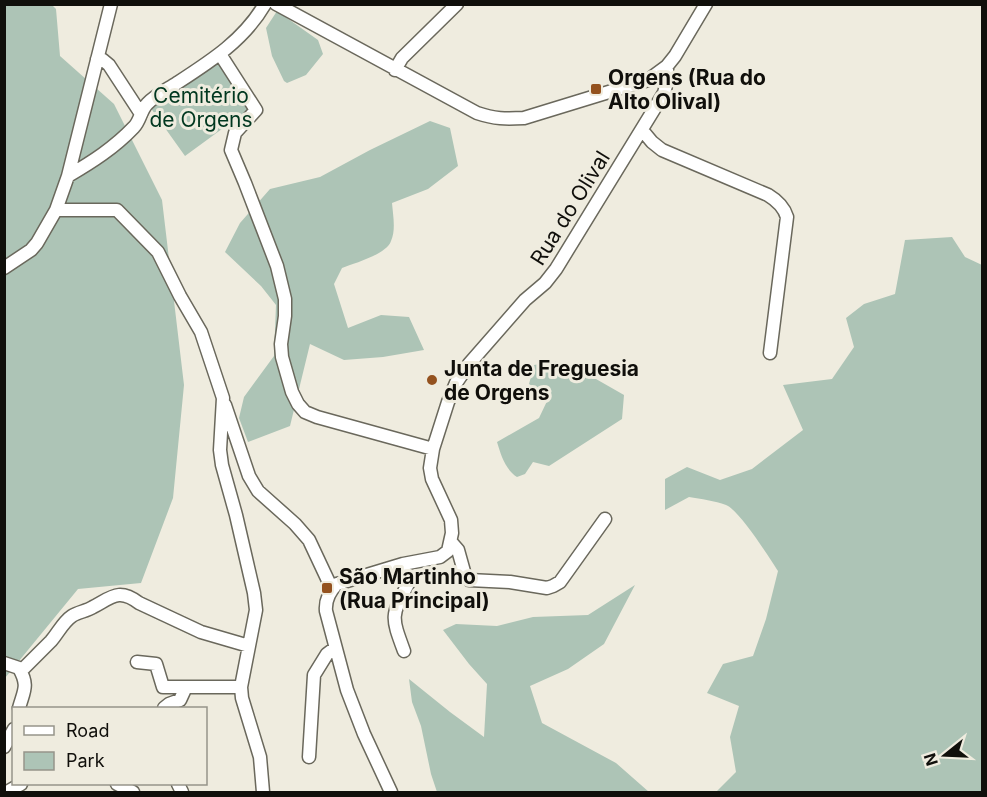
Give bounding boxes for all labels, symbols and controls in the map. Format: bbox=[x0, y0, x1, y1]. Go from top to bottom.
place label: Orgens (Rua do Alto Olival) bbox=[608, 65, 766, 114]
marker: Orgens (Rua do Alto Olival) bbox=[589, 82, 603, 96]
park label: Cemitério de Orgens bbox=[149, 83, 253, 132]
street label: Rua do Olival bbox=[525, 146, 615, 270]
place label: Junta de Freguesia de Orgens bbox=[444, 356, 639, 405]
marker: Junta de Freguesia de Orgens bbox=[425, 373, 439, 387]
place label: São Martinho (Rua Principal) bbox=[339, 564, 490, 613]
marker: São Martinho (Rua Principal) bbox=[320, 581, 334, 595]
legend bbox=[12, 707, 207, 785]
text: Road bbox=[66, 720, 109, 741]
north arrow bbox=[915, 725, 975, 785]
text: Park bbox=[66, 750, 105, 771]
text: N bbox=[919, 751, 942, 769]

